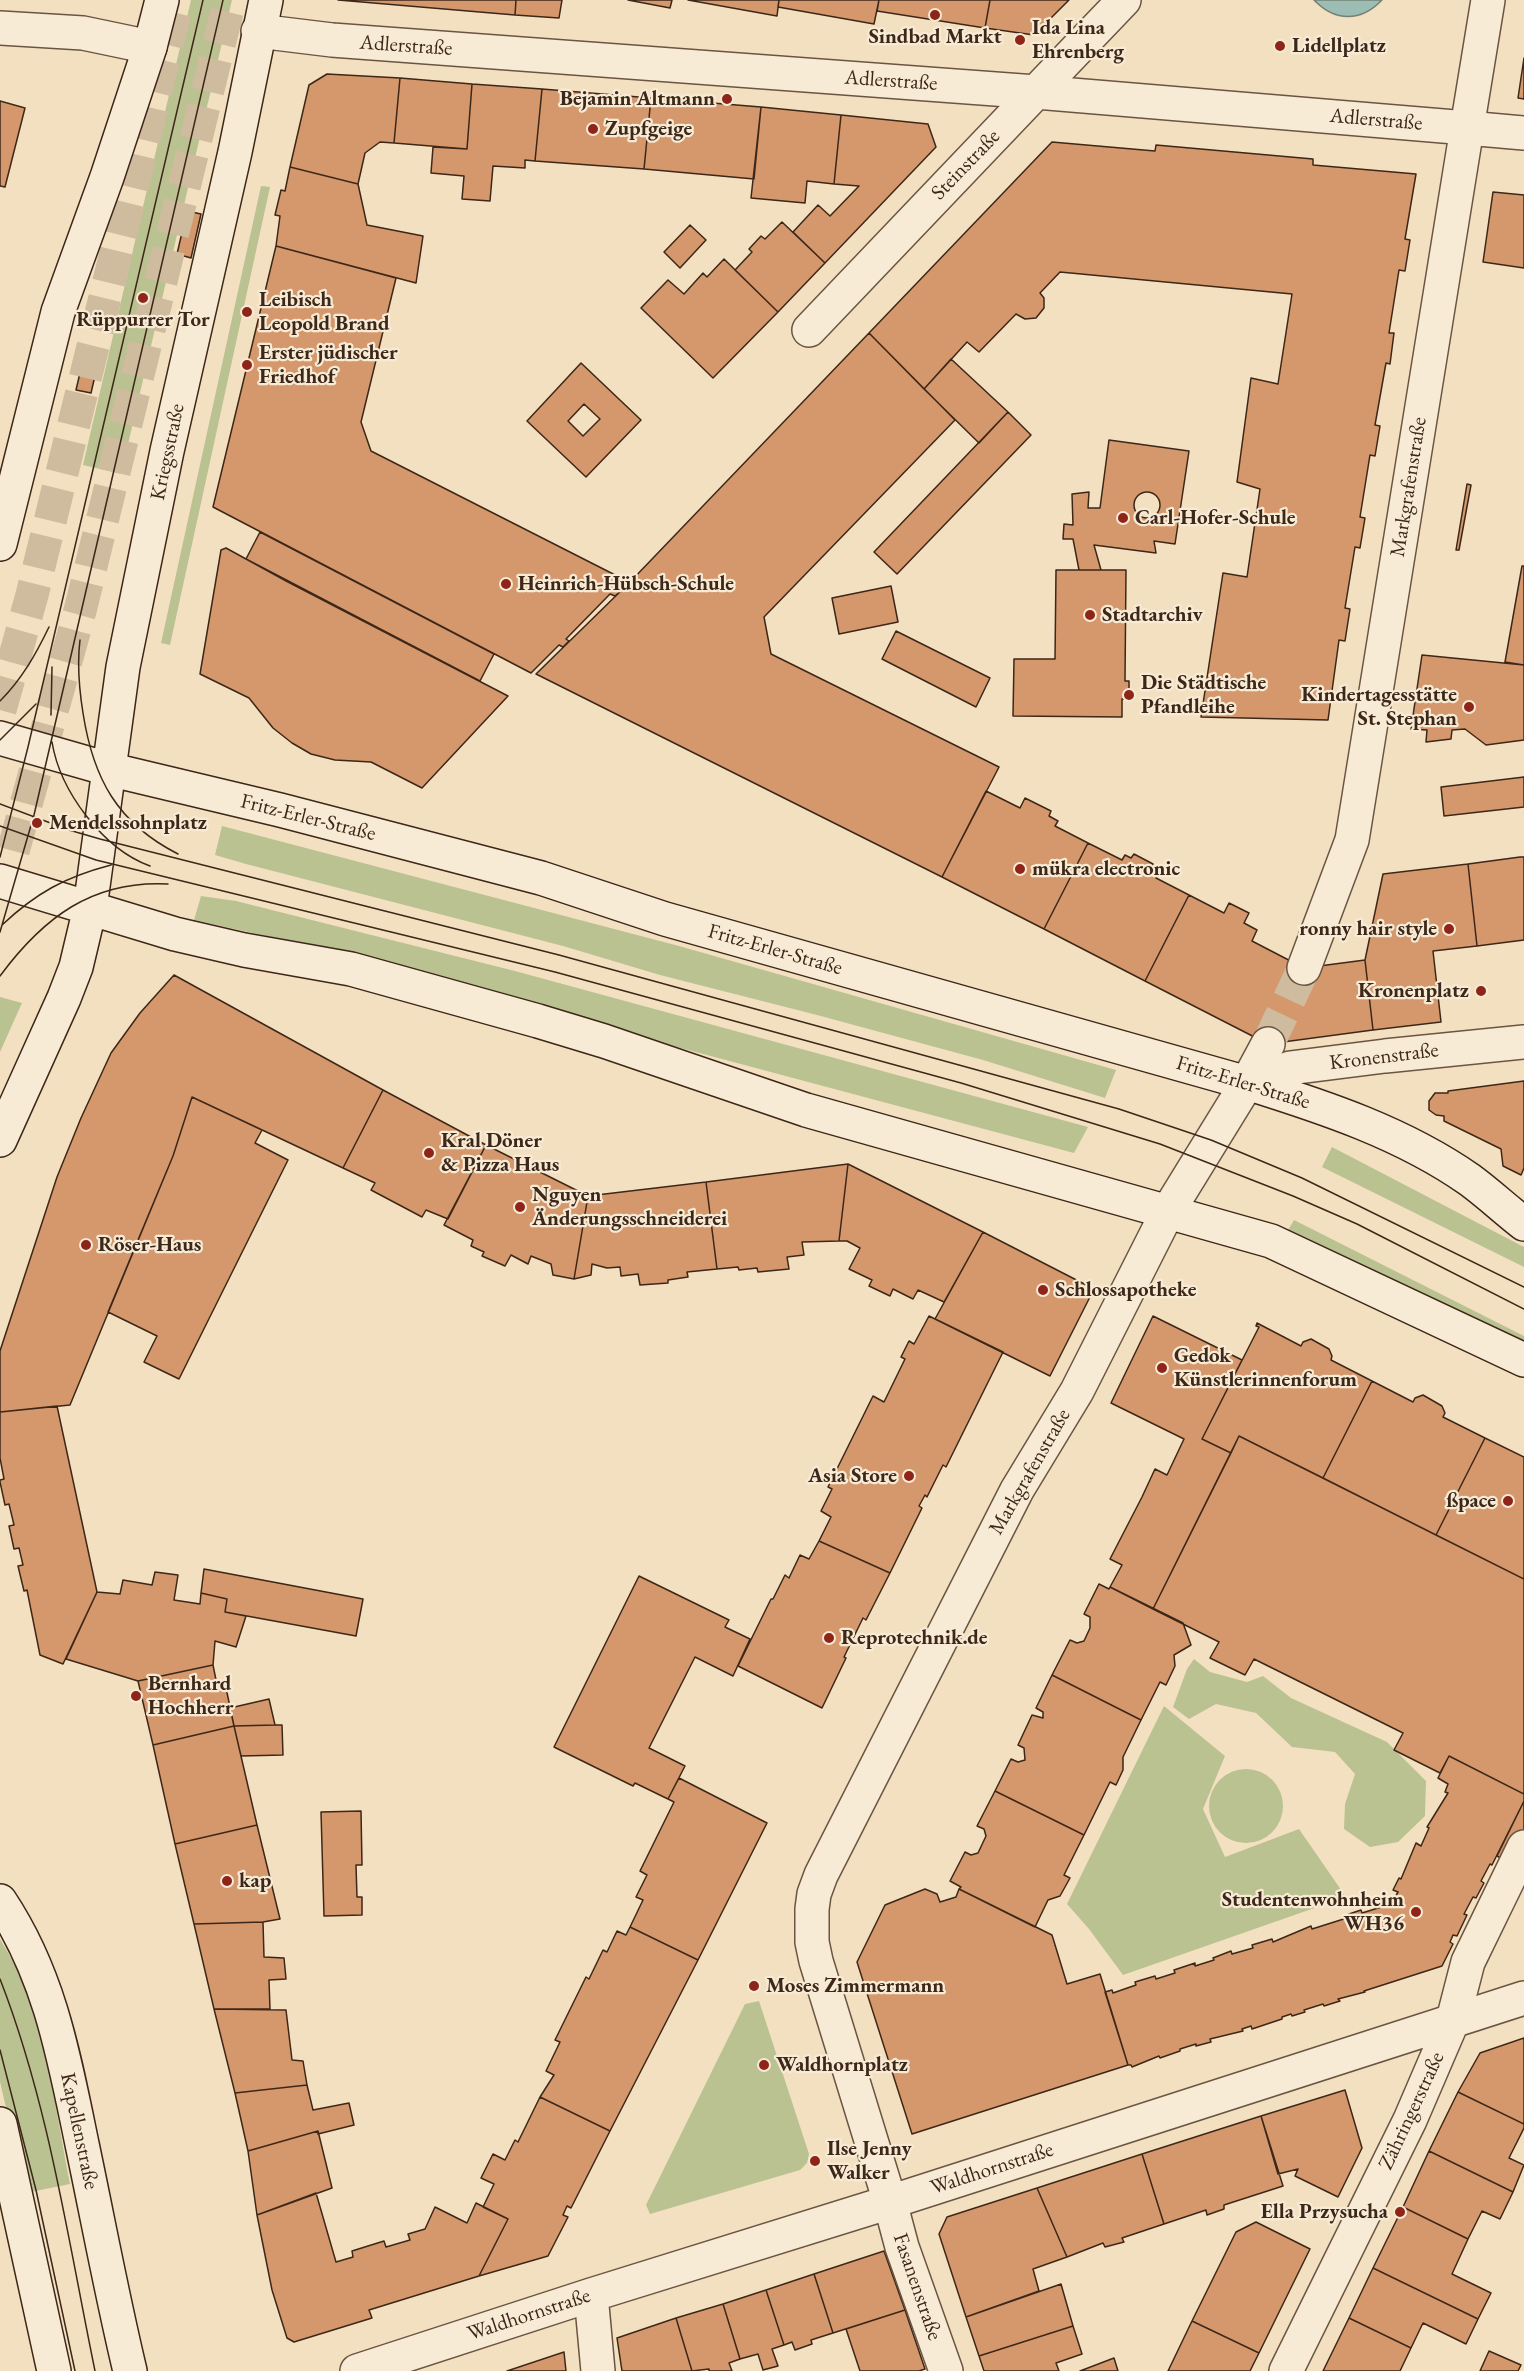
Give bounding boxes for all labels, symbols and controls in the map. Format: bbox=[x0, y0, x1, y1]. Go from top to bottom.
marker: Sindbad Markt bbox=[928, 8, 942, 22]
place label: Ida Lina Ehrenberg bbox=[1032, 15, 1124, 65]
place label: Sindbad Markt bbox=[868, 24, 1002, 50]
street label: Adlerstraße bbox=[359, 30, 453, 62]
marker: Ida Lina Ehrenberg bbox=[1013, 33, 1027, 47]
place label: Lidellplatz bbox=[1292, 33, 1386, 59]
marker: Lidellplatz bbox=[1273, 39, 1287, 53]
street label: Adlerstraße bbox=[844, 65, 938, 97]
place label: Bejamin Altmann bbox=[560, 86, 715, 112]
marker: Bejamin Altmann bbox=[720, 92, 734, 106]
street label: Adlerstraße bbox=[1329, 103, 1423, 137]
place label: Zupfgeige bbox=[605, 116, 692, 142]
marker: Zupfgeige bbox=[586, 122, 600, 136]
street label: Steinstraße bbox=[926, 124, 1006, 206]
place label: Leibisch Leopold Brand bbox=[259, 287, 390, 337]
marker: Rüppurrer Tor bbox=[136, 291, 150, 305]
marker: Leibisch Leopold Brand bbox=[240, 305, 254, 319]
place label: Rüppurrer Tor bbox=[76, 307, 210, 333]
place label: Erster jüdischer Friedhof bbox=[259, 340, 398, 390]
marker: Erster jüdischer Friedhof bbox=[240, 358, 254, 372]
street label: Kriegsstraße bbox=[145, 401, 191, 503]
street label: Markgrafenstraße bbox=[1386, 415, 1432, 559]
place label: Carl-Hofer-Schule bbox=[1135, 505, 1295, 531]
marker: Carl-Hofer-Schule bbox=[1116, 511, 1130, 525]
place label: Heinrich-Hübsch-Schule bbox=[518, 571, 734, 597]
marker: Heinrich-Hübsch-Schule bbox=[499, 577, 513, 591]
place label: Stadtarchiv bbox=[1102, 602, 1203, 628]
marker: Stadtarchiv bbox=[1083, 608, 1097, 622]
place label: Die Städtische Pfandleihe bbox=[1141, 670, 1266, 720]
place label: Kindertagesstätte St. Stephan bbox=[1301, 682, 1457, 732]
marker: Die Städtische Pfandleihe bbox=[1122, 688, 1136, 702]
marker: Kindertagesstätte St. Stephan bbox=[1462, 700, 1476, 714]
street label: Fritz-Erler-Straße bbox=[238, 789, 378, 847]
place label: Mendelssohnplatz bbox=[49, 810, 207, 836]
marker: Mendelssohnplatz bbox=[30, 816, 44, 830]
place label: mükra electronic bbox=[1032, 856, 1180, 882]
marker: mükra electronic bbox=[1013, 862, 1027, 876]
place label: ronny hair style bbox=[1299, 916, 1437, 942]
street label: Fritz-Erler-Straße bbox=[705, 919, 845, 981]
marker: ronny hair style bbox=[1442, 922, 1456, 936]
place label: Kronenplatz bbox=[1358, 978, 1469, 1004]
marker: Kronenplatz bbox=[1474, 984, 1488, 998]
street label: Kronenstraße bbox=[1328, 1038, 1440, 1076]
street label: Fritz-Erler-Straße bbox=[1173, 1051, 1313, 1115]
place label: Kral Döner & Pizza Haus bbox=[441, 1128, 559, 1178]
marker: Kral Döner & Pizza Haus bbox=[422, 1146, 436, 1160]
place label: Nguyen Änderungsschneiderei bbox=[532, 1182, 727, 1232]
marker: Nguyen Änderungsschneiderei bbox=[513, 1200, 527, 1214]
place label: Röser-Haus bbox=[98, 1232, 201, 1258]
marker: Röser-Haus bbox=[79, 1238, 93, 1252]
place label: Schlossapotheke bbox=[1055, 1277, 1196, 1303]
marker: Schlossapotheke bbox=[1036, 1283, 1050, 1297]
place label: Gedok Künstlerinnenforum bbox=[1174, 1343, 1357, 1393]
marker: Gedok Künstlerinnenforum bbox=[1155, 1361, 1169, 1375]
street label: Markgrafenstraße bbox=[984, 1405, 1076, 1539]
place label: Asia Store bbox=[808, 1463, 897, 1489]
marker: Asia Store bbox=[902, 1469, 916, 1483]
place label: ßpace bbox=[1446, 1488, 1496, 1514]
marker: ßpace bbox=[1501, 1494, 1515, 1508]
place label: Reprotechnik.de bbox=[841, 1625, 987, 1651]
marker: Reprotechnik.de bbox=[822, 1631, 836, 1645]
place label: Bernhard Hochherr bbox=[148, 1671, 233, 1721]
marker: Bernhard Hochherr bbox=[129, 1689, 143, 1703]
place label: kap bbox=[239, 1868, 271, 1894]
marker: kap bbox=[220, 1874, 234, 1888]
place label: Studentenwohnheim WH36 bbox=[1222, 1887, 1404, 1937]
marker: Studentenwohnheim WH36 bbox=[1409, 1905, 1423, 1919]
place label: Moses Zimmermann bbox=[766, 1973, 944, 1999]
marker: Moses Zimmermann bbox=[747, 1979, 761, 1993]
street label: Zähringerstraße bbox=[1374, 2048, 1450, 2174]
place label: Waldhornplatz bbox=[776, 2052, 908, 2078]
marker: Waldhornplatz bbox=[757, 2058, 771, 2072]
street label: Kapellenstraße bbox=[54, 2070, 104, 2192]
place label: Ilse Jenny Walker bbox=[827, 2136, 911, 2186]
street label: Waldhornstraße bbox=[927, 2137, 1057, 2201]
marker: Ilse Jenny Walker bbox=[808, 2154, 822, 2168]
place label: Ella Przysucha bbox=[1261, 2199, 1388, 2225]
marker: Ella Przysucha bbox=[1393, 2205, 1407, 2219]
street label: Fasanenstraße bbox=[887, 2230, 947, 2344]
street label: Waldhornstraße bbox=[464, 2283, 594, 2347]

